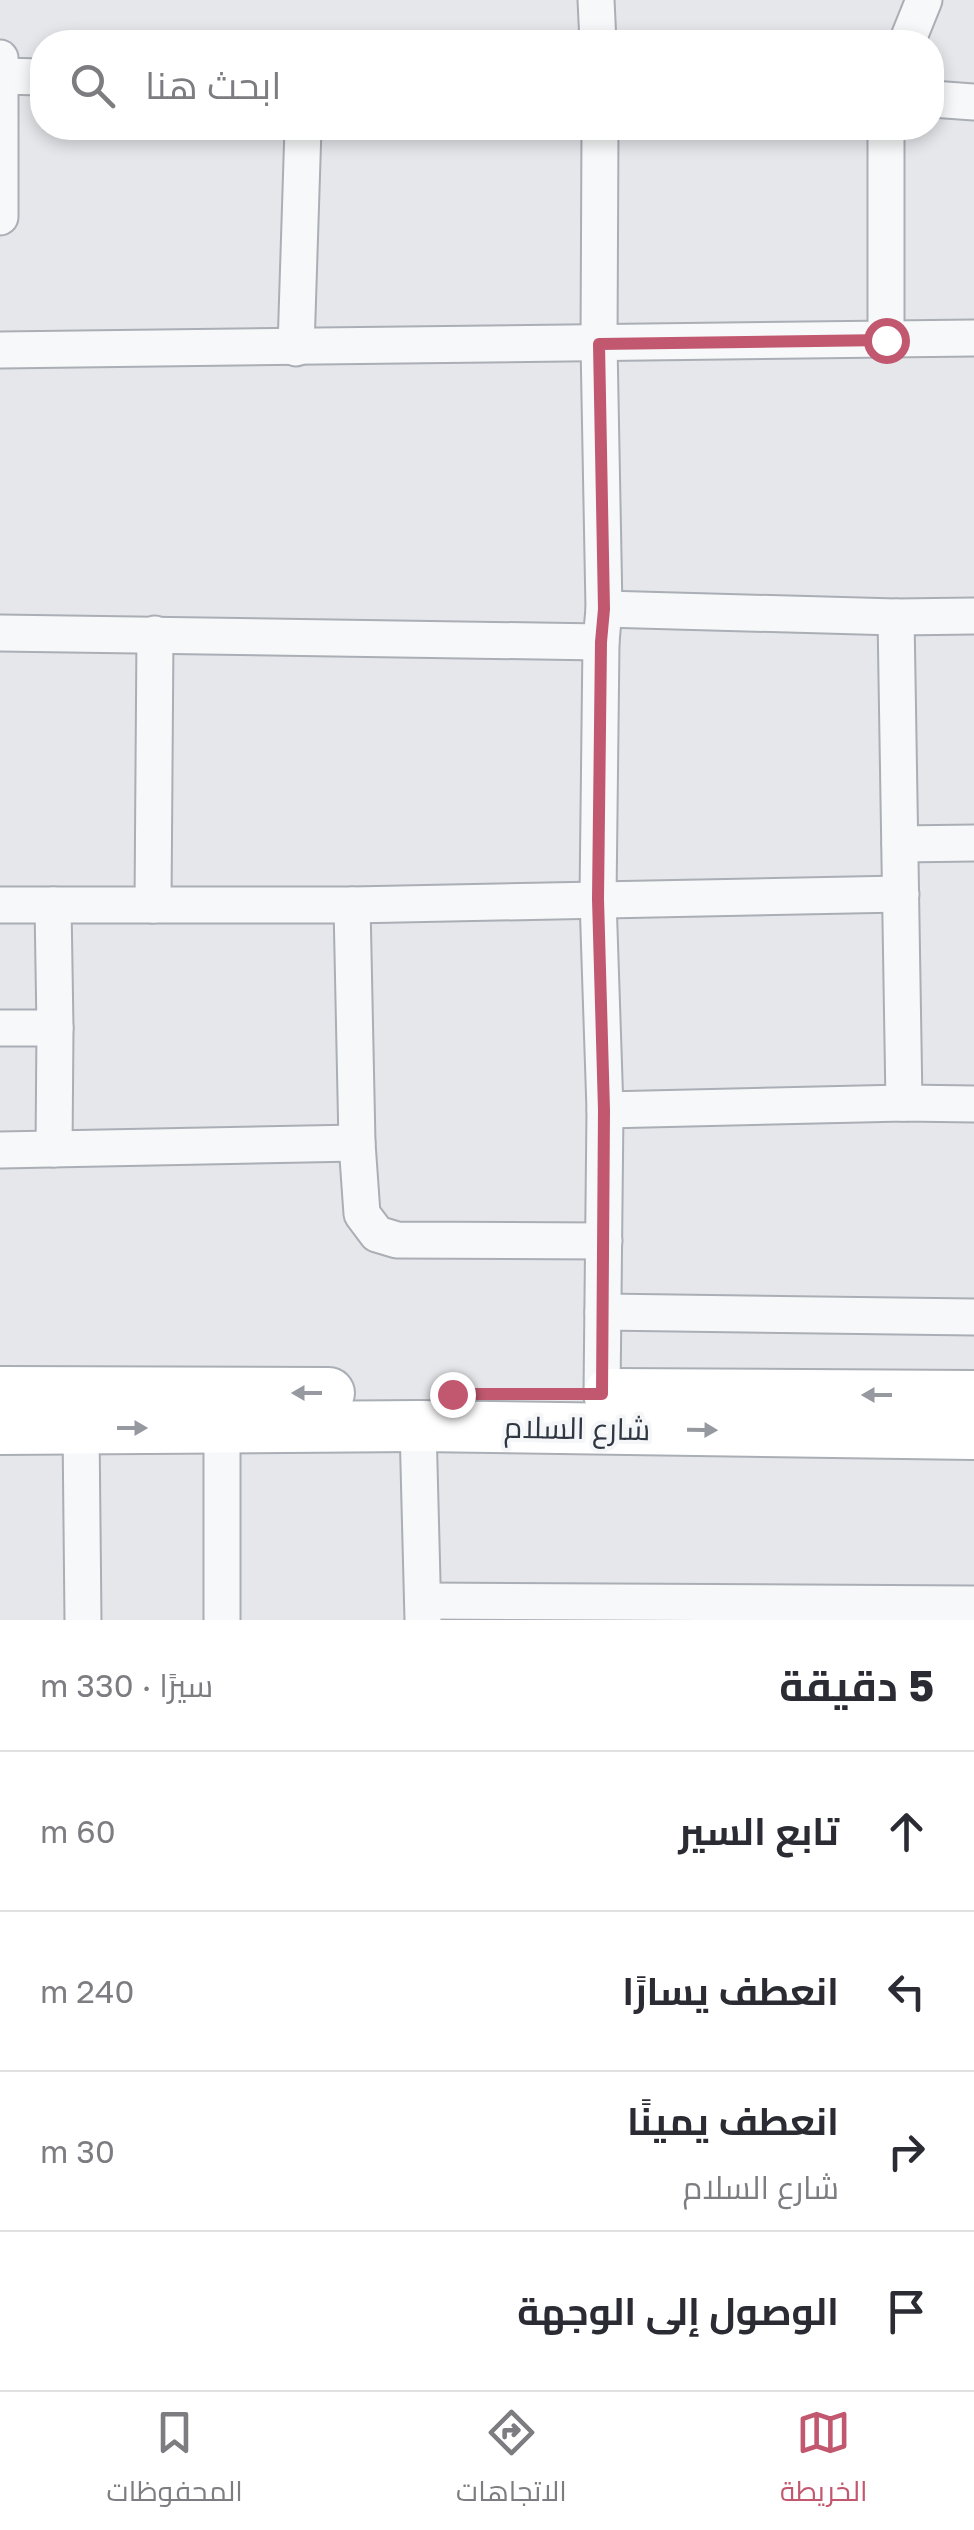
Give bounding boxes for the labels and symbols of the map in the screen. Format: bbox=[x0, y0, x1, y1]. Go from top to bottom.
route start bbox=[864, 318, 910, 364]
route end bbox=[430, 1372, 476, 1418]
one-way arrow bbox=[290, 1385, 322, 1401]
one-way arrow bbox=[860, 1387, 892, 1403]
street label: شارع السلام bbox=[503, 1409, 651, 1450]
one-way arrow bbox=[117, 1420, 149, 1436]
one-way arrow bbox=[687, 1422, 719, 1438]

